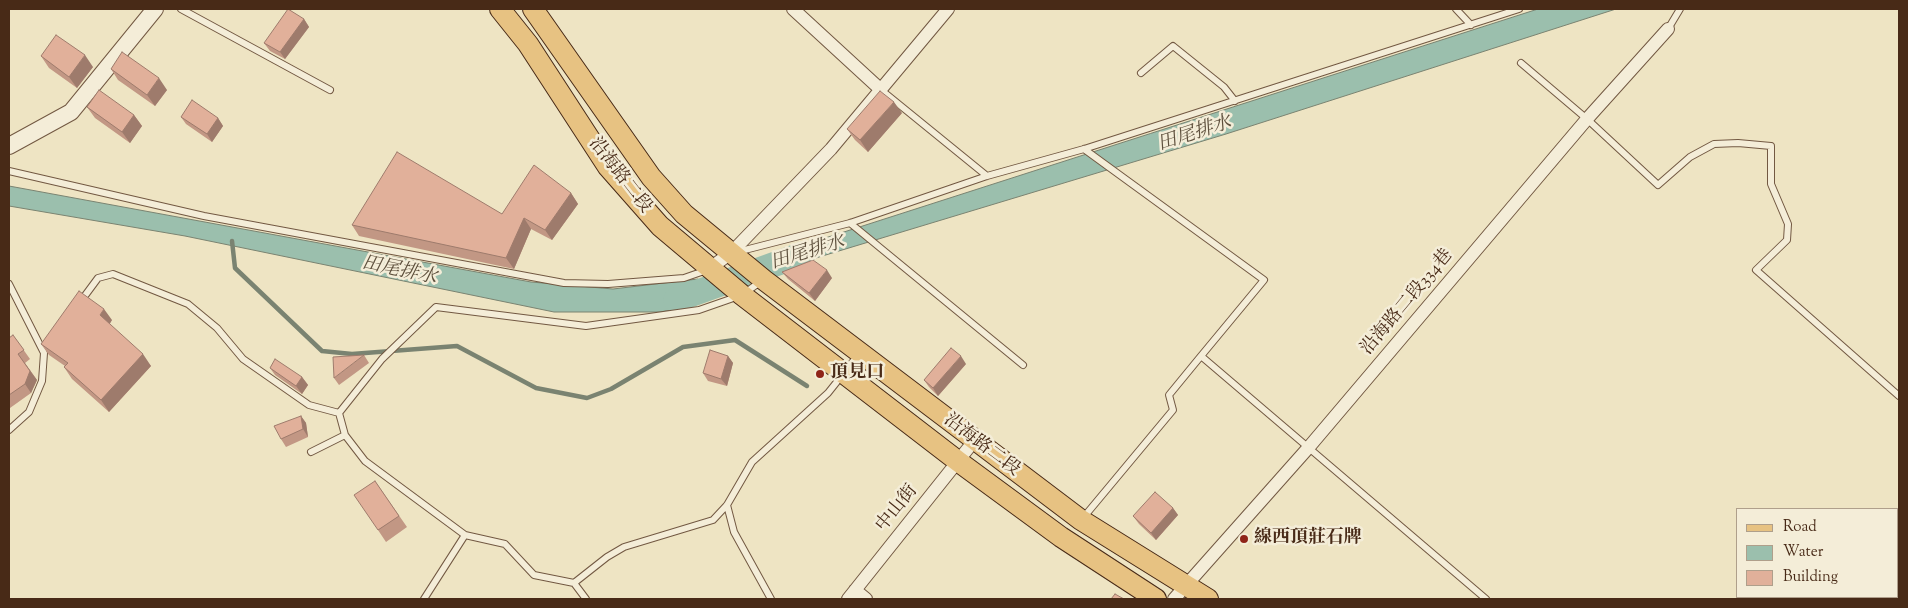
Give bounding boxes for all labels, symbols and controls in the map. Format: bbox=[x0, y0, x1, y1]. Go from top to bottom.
water label: 田尾排水 bbox=[1155, 112, 1235, 158]
street label: 沿海路二段 bbox=[583, 134, 655, 218]
water label: 田尾排水 bbox=[768, 232, 848, 276]
street label: 沿海路二段334巷 bbox=[1357, 246, 1459, 360]
water label: 田尾排水 bbox=[359, 253, 439, 291]
place label: 頂見口 bbox=[830, 363, 884, 385]
marker: 頂見口 bbox=[814, 368, 826, 380]
street label: 沿海路二段 bbox=[939, 410, 1023, 482]
street label: 中山街 bbox=[873, 481, 923, 537]
legend bbox=[1736, 508, 1898, 598]
text: Road bbox=[1783, 517, 1817, 538]
place label: 線西頂莊石牌 bbox=[1254, 528, 1362, 550]
marker: 線西頂莊石牌 bbox=[1238, 533, 1250, 545]
text: Water bbox=[1783, 542, 1823, 563]
text: Building bbox=[1783, 567, 1838, 588]

